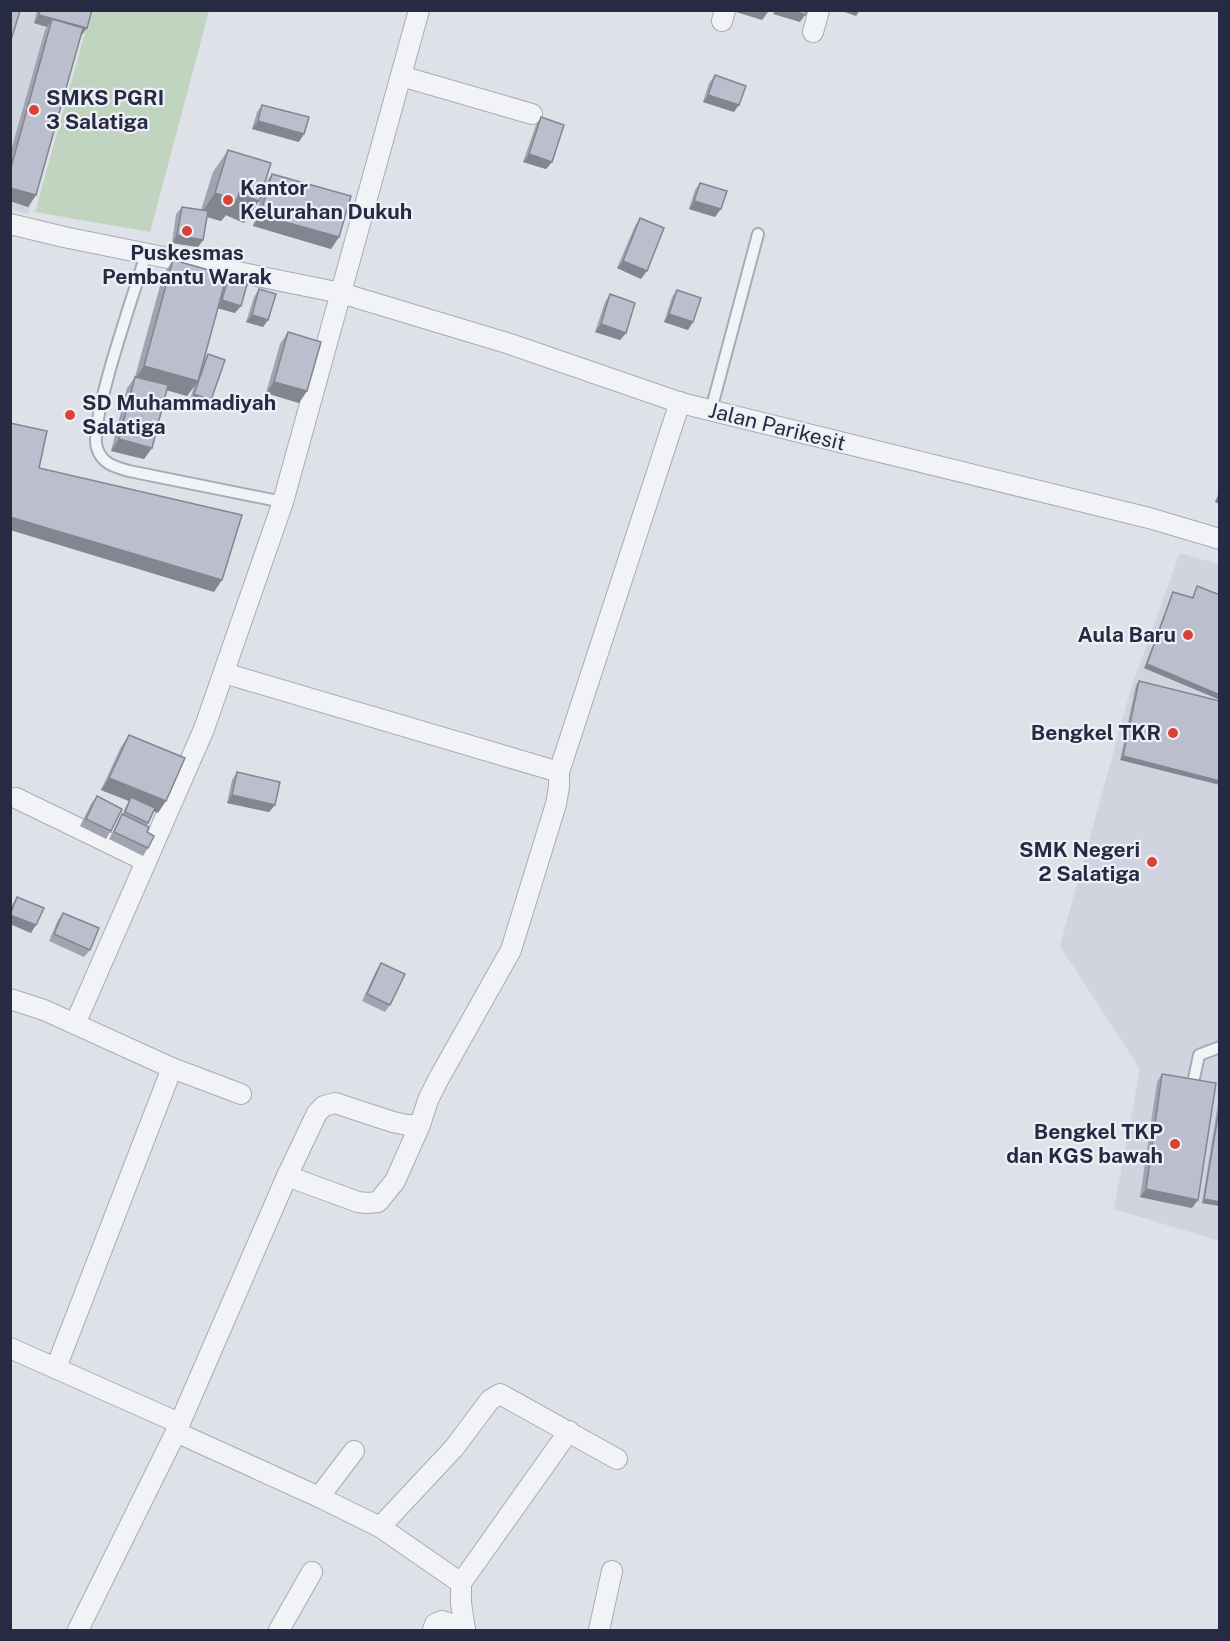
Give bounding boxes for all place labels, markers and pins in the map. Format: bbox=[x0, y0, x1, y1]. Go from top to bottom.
place label: SMKS PGRI 3 Salatiga bbox=[46, 85, 164, 134]
marker: SMKS PGRI 3 Salatiga bbox=[27, 103, 41, 117]
place label: Kantor Kelurahan Dukuh bbox=[240, 175, 412, 224]
marker: Kantor Kelurahan Dukuh bbox=[221, 193, 235, 207]
marker: Puskesmas Pembantu Warak bbox=[180, 224, 194, 238]
place label: Puskesmas Pembantu Warak bbox=[102, 240, 272, 289]
place label: SD Muhammadiyah Salatiga bbox=[82, 390, 276, 439]
marker: SD Muhammadiyah Salatiga bbox=[63, 408, 77, 422]
place label: Aula Baru bbox=[1078, 622, 1176, 647]
marker: Aula Baru bbox=[1181, 628, 1195, 642]
place label: Bengkel TKR bbox=[1031, 720, 1161, 745]
marker: Bengkel TKR bbox=[1166, 726, 1180, 740]
place label: SMK Negeri 2 Salatiga bbox=[1019, 837, 1140, 886]
marker: SMK Negeri 2 Salatiga bbox=[1145, 855, 1159, 869]
place label: Bengkel TKP dan KGS bawah bbox=[1006, 1119, 1163, 1168]
marker: Bengkel TKP dan KGS bawah bbox=[1168, 1137, 1182, 1151]

